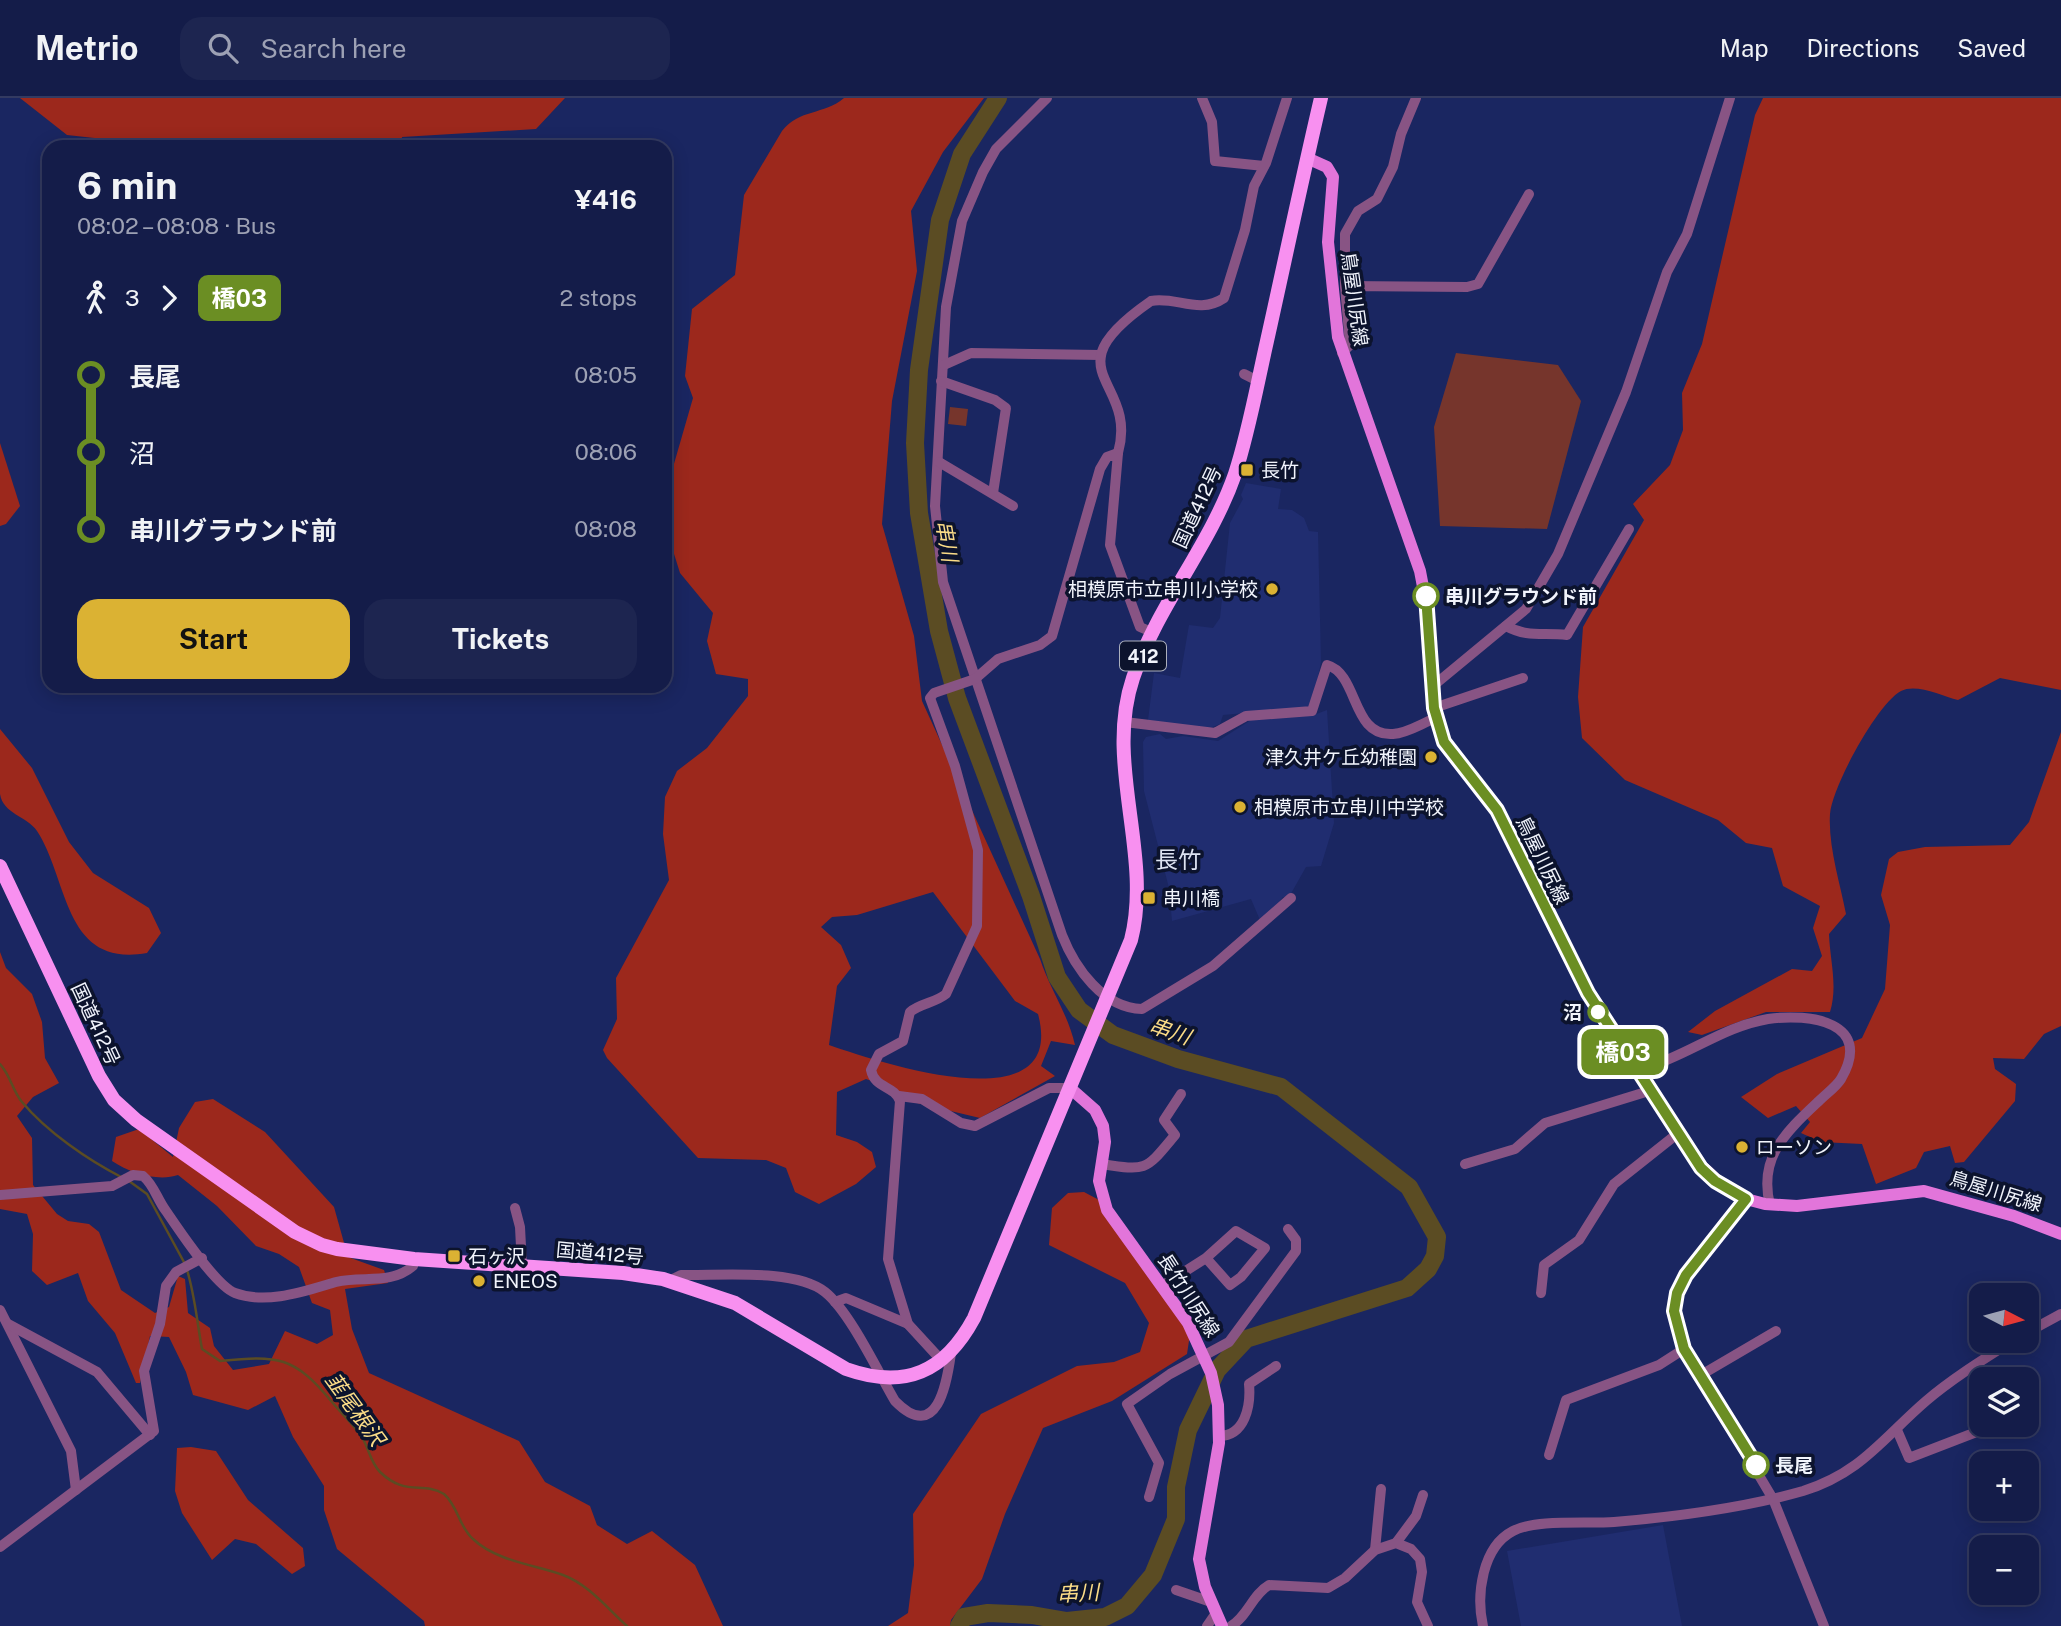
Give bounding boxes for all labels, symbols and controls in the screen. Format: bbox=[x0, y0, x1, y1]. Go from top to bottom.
search box bbox=[180, 17, 670, 80]
text: Metrio bbox=[35, 29, 138, 67]
icon: search bbox=[204, 29, 242, 67]
text: Search here bbox=[260, 33, 406, 64]
text: Map bbox=[1720, 34, 1769, 62]
text: Directions bbox=[1807, 34, 1919, 62]
text: Saved bbox=[1957, 34, 2026, 62]
text: 6 min bbox=[77, 163, 178, 208]
text: ¥416 bbox=[575, 184, 637, 215]
text: 08:02 – 08:08 · Bus bbox=[77, 212, 276, 239]
street label: 鳥屋川尻線 bbox=[1337, 250, 1373, 348]
icon: walk bbox=[77, 279, 115, 317]
icon: forward bbox=[150, 279, 188, 317]
text: 3 bbox=[125, 284, 140, 311]
text: 橋03 bbox=[212, 284, 267, 312]
text: 2 stops bbox=[559, 284, 637, 311]
text: 長尾 bbox=[129, 361, 181, 392]
text: 08:05 bbox=[574, 361, 637, 388]
text: 沼 bbox=[129, 438, 155, 469]
text: 08:06 bbox=[575, 438, 637, 465]
place label: 長竹 bbox=[1261, 459, 1299, 481]
street label: 国道412号 bbox=[1168, 462, 1226, 552]
marker: 長竹 bbox=[1239, 462, 1255, 478]
text: 串川グラウンド前 bbox=[129, 515, 337, 546]
text: 08:08 bbox=[574, 515, 637, 542]
water label: 串川 bbox=[931, 518, 963, 566]
place label: 相模原市立串川小学校 bbox=[1068, 578, 1258, 600]
marker: 相模原市立串川小学校 bbox=[1264, 581, 1280, 597]
marker: 串川グラウンド前 bbox=[1413, 583, 1439, 609]
place label: 串川グラウンド前 bbox=[1445, 585, 1597, 607]
button: Start bbox=[77, 599, 350, 679]
button: Tickets bbox=[364, 599, 637, 679]
road number: 412 bbox=[1120, 642, 1166, 670]
place label: 津久井ケ丘幼稚園 bbox=[1265, 746, 1417, 768]
marker: 津久井ケ丘幼稚園 bbox=[1423, 749, 1439, 765]
place label: 相模原市立串川中学校 bbox=[1254, 796, 1444, 818]
marker: 相模原市立串川中学校 bbox=[1232, 799, 1248, 815]
street label: 鳥屋川尻線 bbox=[1512, 812, 1574, 908]
district label: 長竹 bbox=[1155, 846, 1201, 873]
place label: 串川橋 bbox=[1163, 887, 1220, 909]
marker: 串川橋 bbox=[1141, 890, 1157, 906]
street label: 国道412号 bbox=[67, 979, 125, 1069]
place label: 沼 bbox=[1563, 1001, 1582, 1023]
marker: 沼 bbox=[1588, 1002, 1608, 1022]
water label: 串川 bbox=[1146, 1012, 1196, 1050]
line badge: 橋03 bbox=[1583, 1029, 1663, 1075]
text: 橋03 bbox=[1595, 1038, 1651, 1066]
place label: ローソン bbox=[1756, 1136, 1832, 1158]
marker: ローソン bbox=[1734, 1139, 1750, 1155]
street label: 鳥屋川尻線 bbox=[1947, 1167, 2045, 1215]
street label: 国道412号 bbox=[555, 1238, 645, 1268]
place label: 石ヶ沢 bbox=[468, 1245, 525, 1267]
marker: 石ヶ沢 bbox=[446, 1248, 462, 1264]
street label: 長竹川尻線 bbox=[1154, 1249, 1224, 1341]
place label: ENEOS bbox=[493, 1270, 558, 1292]
marker: ENEOS bbox=[471, 1273, 487, 1289]
north arrow bbox=[1969, 1283, 2039, 1353]
map controls bbox=[1969, 1283, 2039, 1605]
button: layers bbox=[1969, 1367, 2039, 1437]
water label: 韮尾根沢 bbox=[320, 1368, 392, 1453]
button: + bbox=[1969, 1451, 2039, 1521]
marker: 長尾 bbox=[1743, 1452, 1769, 1478]
place label: 長尾 bbox=[1775, 1454, 1813, 1476]
button: − bbox=[1969, 1535, 2039, 1605]
water label: 串川 bbox=[1056, 1579, 1102, 1607]

